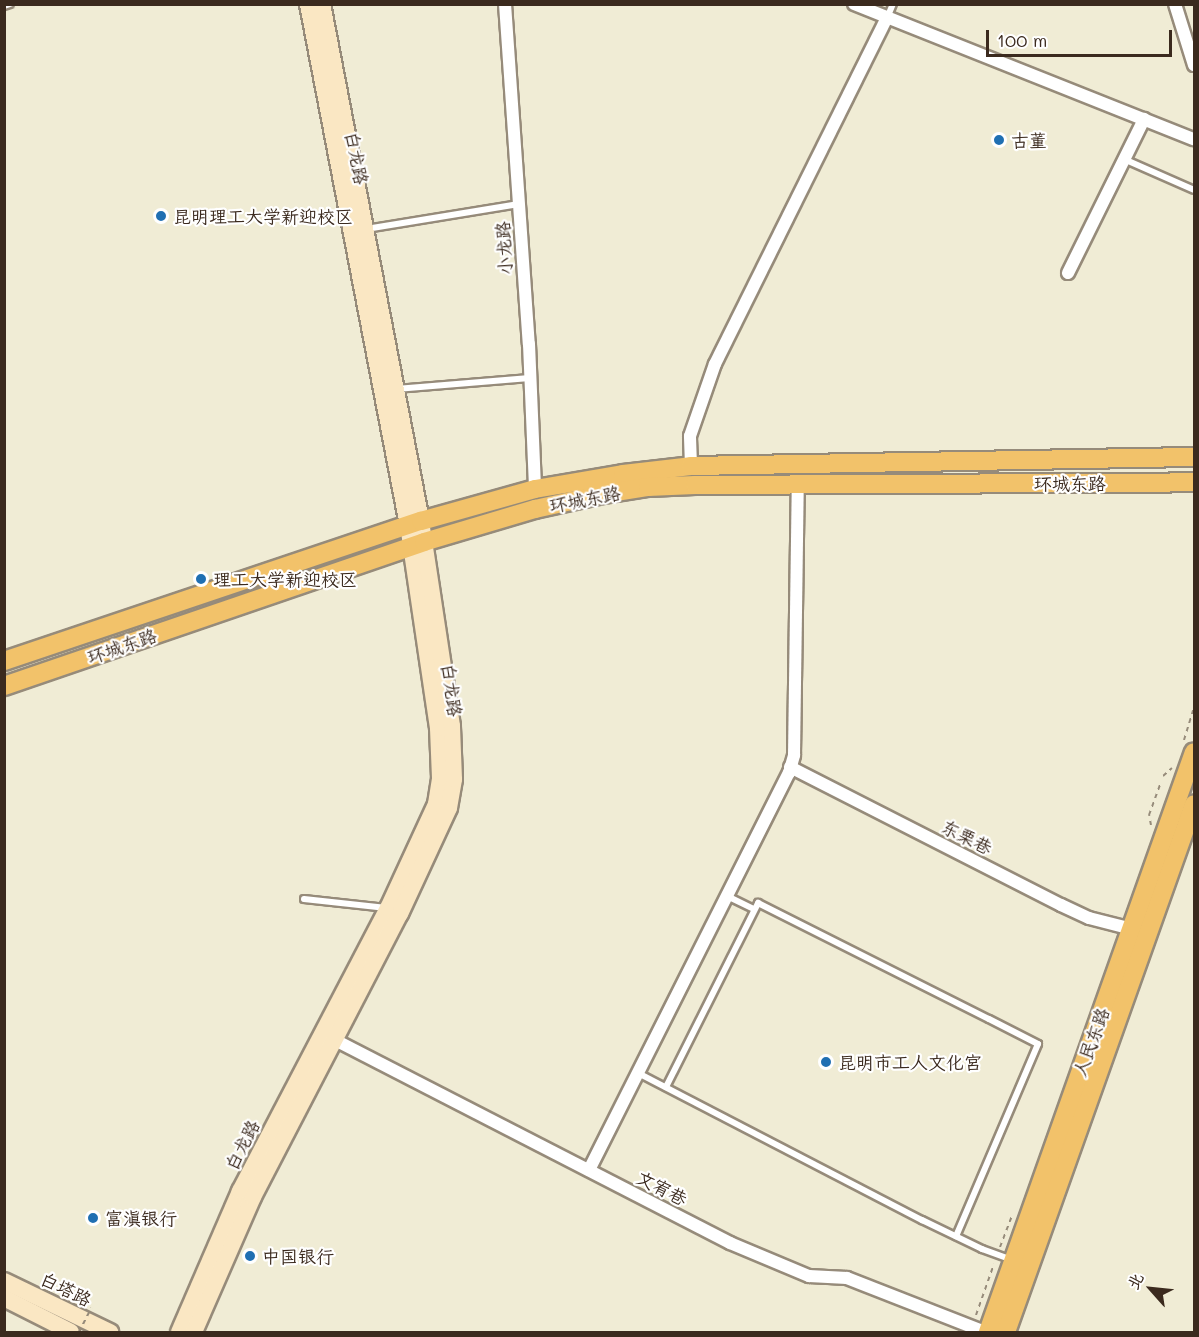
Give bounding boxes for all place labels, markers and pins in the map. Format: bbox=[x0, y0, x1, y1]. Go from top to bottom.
place label: 古董 bbox=[1011, 129, 1047, 151]
marker: 古董 bbox=[992, 133, 1006, 147]
place label: 昆明理工大学新迎校区 bbox=[173, 205, 353, 227]
marker: 昆明理工大学新迎校区 bbox=[154, 209, 168, 223]
place label: 理工大学新迎校区 bbox=[213, 568, 357, 590]
marker: 理工大学新迎校区 bbox=[194, 572, 208, 586]
place label: 昆明市工人文化宫 bbox=[838, 1051, 982, 1073]
marker: 昆明市工人文化宫 bbox=[819, 1055, 833, 1069]
place label: 富滇银行 bbox=[105, 1207, 177, 1229]
marker: 富滇银行 bbox=[86, 1211, 100, 1225]
place label: 中国银行 bbox=[262, 1245, 334, 1267]
marker: 中国银行 bbox=[243, 1249, 257, 1263]

